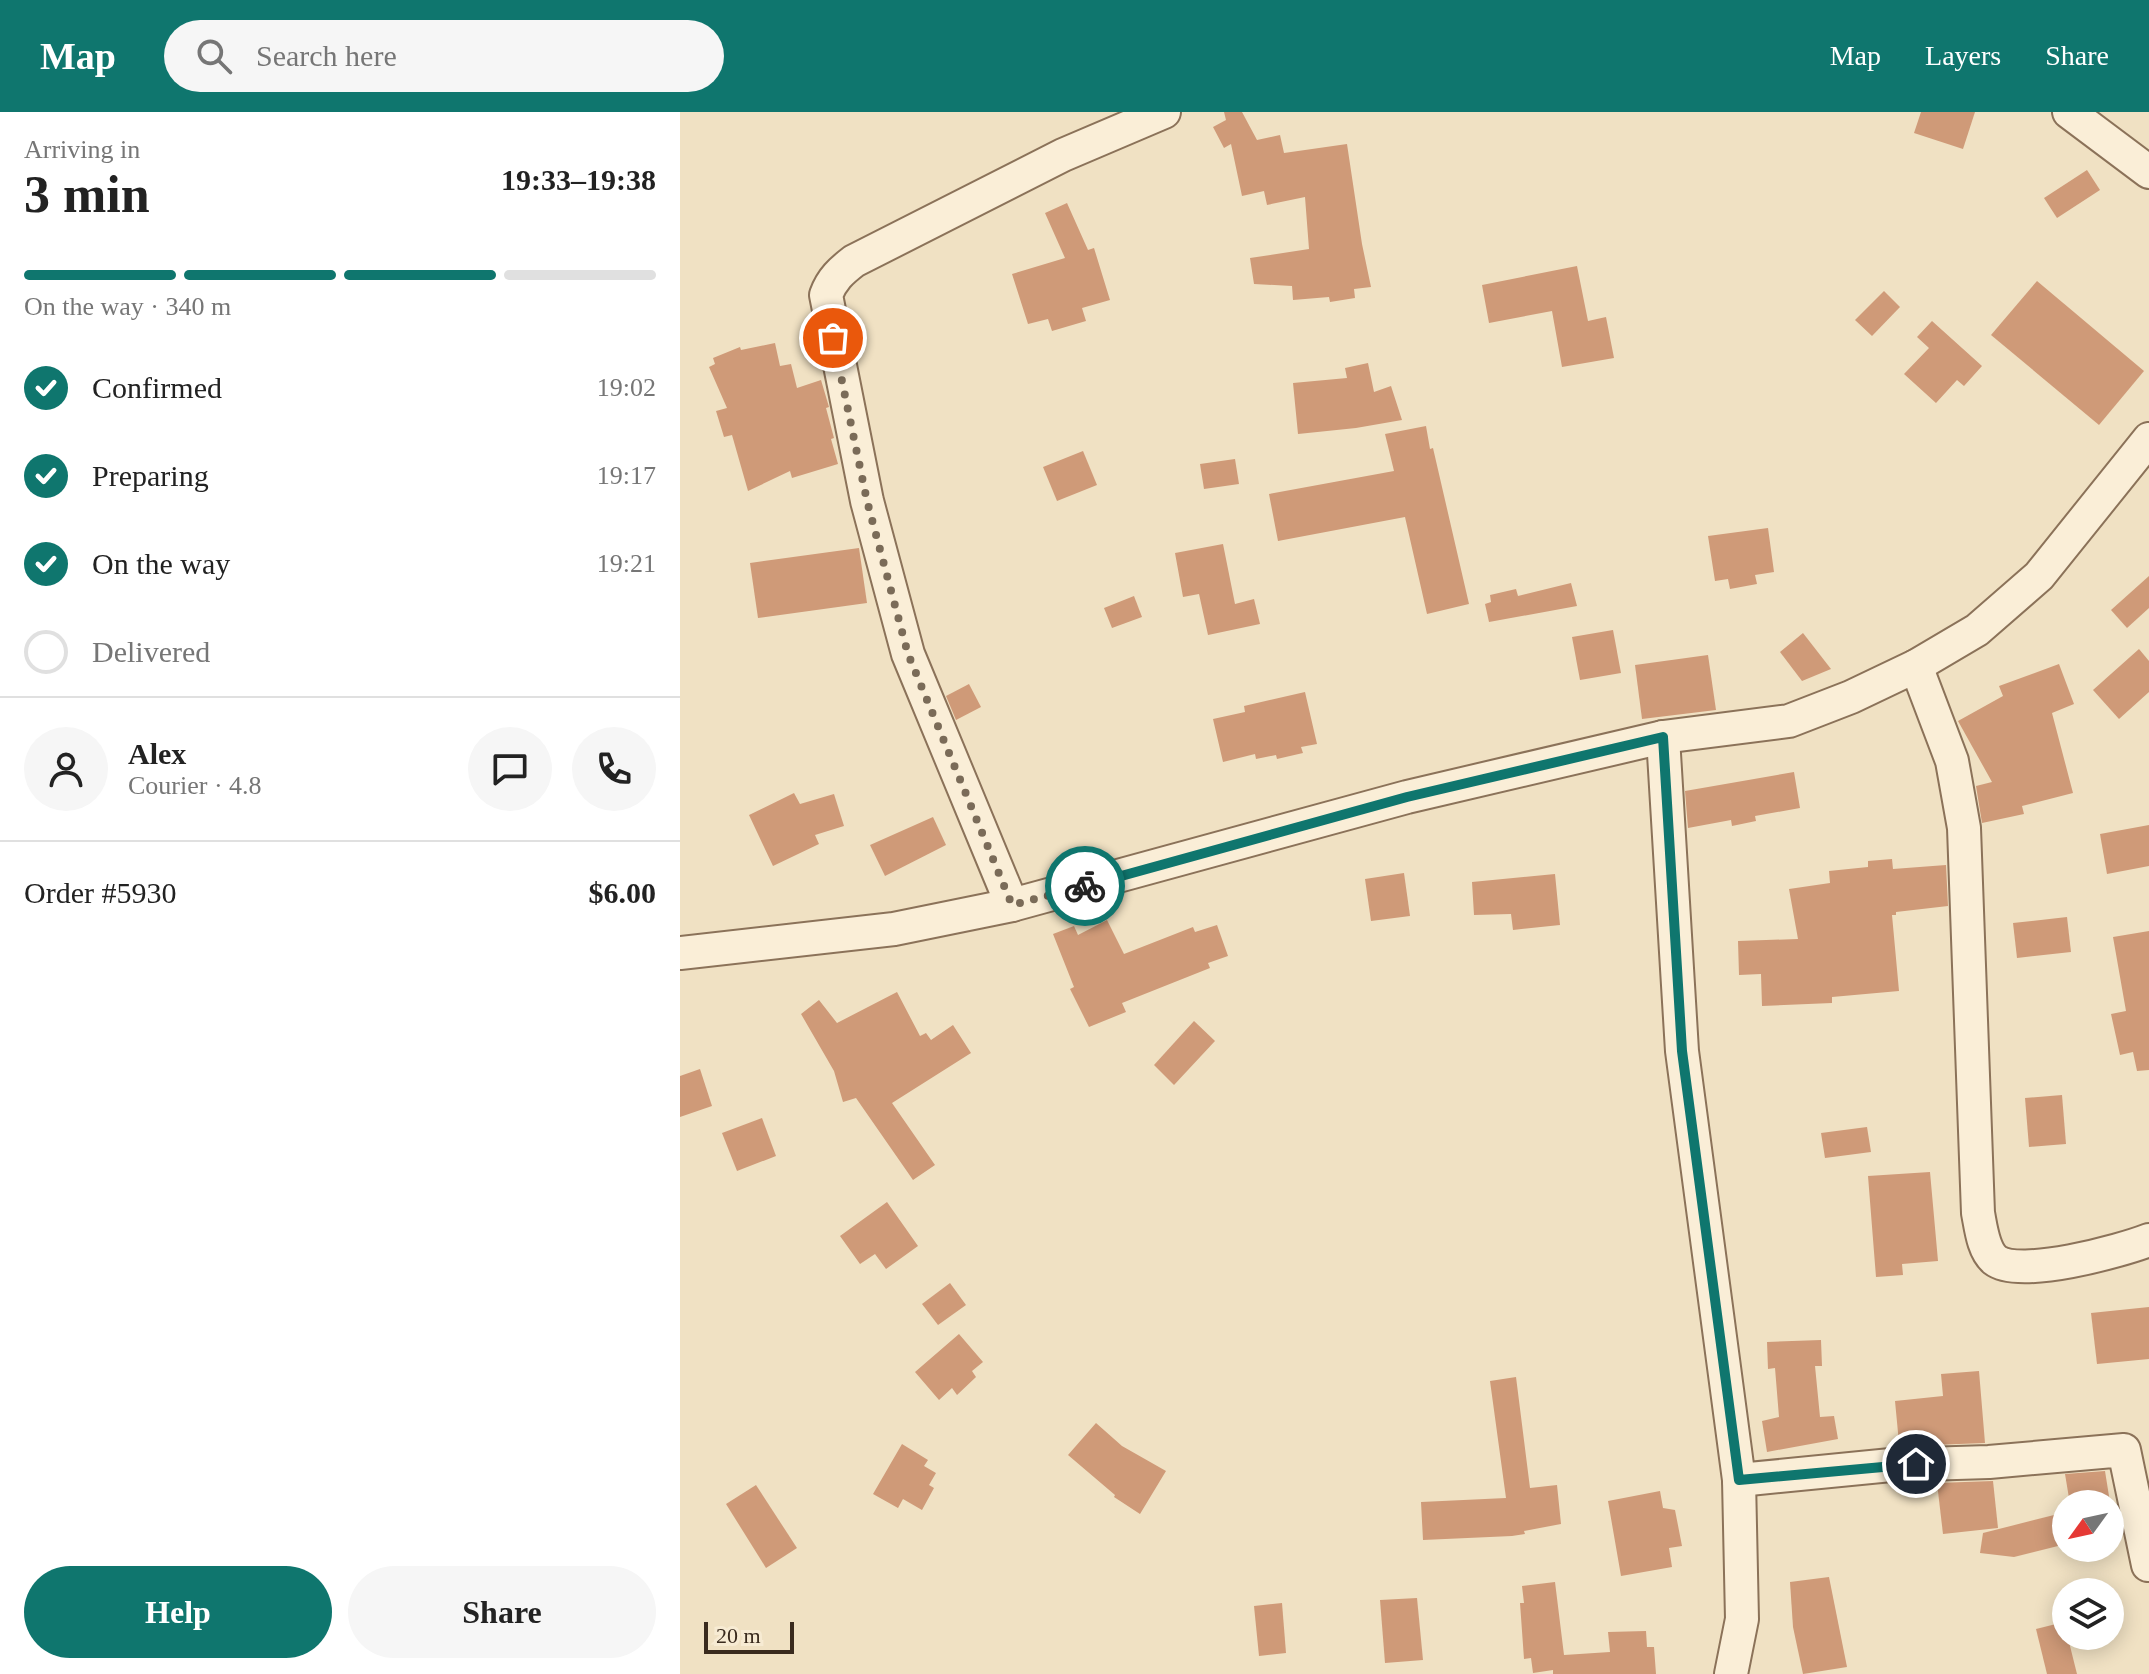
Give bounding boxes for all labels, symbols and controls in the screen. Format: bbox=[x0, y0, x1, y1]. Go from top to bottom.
search box bbox=[164, 20, 724, 92]
icon: search bbox=[192, 34, 236, 78]
text: Map bbox=[40, 35, 116, 77]
text: Search here bbox=[256, 39, 397, 72]
text: Map bbox=[1830, 40, 1881, 71]
text: Layers bbox=[1925, 40, 2001, 71]
text: Share bbox=[2045, 40, 2109, 71]
text: Arriving in bbox=[24, 135, 140, 164]
text: 19:33–19:38 bbox=[501, 163, 656, 196]
text: 3 min bbox=[24, 166, 150, 223]
text: On the way · 340 m bbox=[24, 292, 231, 321]
pin bbox=[799, 304, 867, 372]
icon: bag bbox=[811, 316, 855, 360]
icon: check bbox=[24, 366, 68, 410]
text: Confirmed bbox=[92, 371, 222, 404]
text: 19:02 bbox=[597, 373, 656, 402]
icon: check bbox=[24, 454, 68, 498]
text: Preparing bbox=[92, 459, 209, 492]
text: 19:17 bbox=[597, 461, 656, 490]
icon: check bbox=[24, 542, 68, 586]
text: On the way bbox=[92, 547, 230, 580]
text: 19:21 bbox=[597, 549, 656, 578]
text: Delivered bbox=[92, 635, 210, 668]
button: person bbox=[24, 727, 108, 811]
button: chat bbox=[468, 727, 552, 811]
button: phone bbox=[572, 727, 656, 811]
text: Alex bbox=[128, 737, 186, 770]
text: Courier · 4.8 bbox=[128, 771, 262, 800]
courier bbox=[1045, 846, 1125, 926]
icon: bike bbox=[1063, 864, 1107, 908]
text: Order #5930 bbox=[24, 876, 176, 909]
text: $6.00 bbox=[589, 876, 656, 909]
pin bbox=[1882, 1430, 1950, 1498]
icon: home bbox=[1894, 1442, 1938, 1486]
north arrow bbox=[2052, 1490, 2124, 1562]
map controls bbox=[2052, 1490, 2124, 1650]
button: Help bbox=[24, 1566, 332, 1658]
button: Share bbox=[348, 1566, 656, 1658]
button: layers bbox=[2052, 1578, 2124, 1650]
scale bar bbox=[704, 1618, 794, 1654]
text: 20 m bbox=[716, 1623, 761, 1648]

